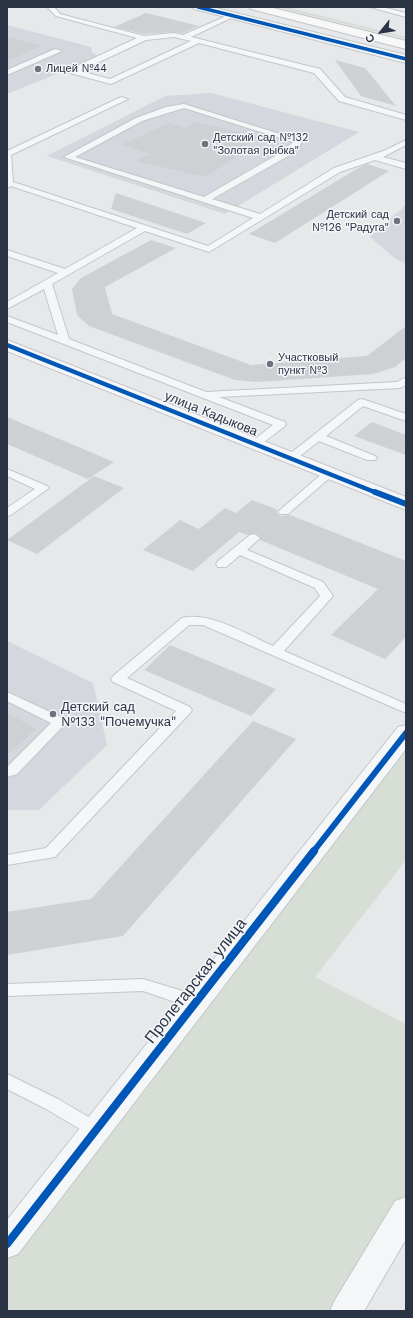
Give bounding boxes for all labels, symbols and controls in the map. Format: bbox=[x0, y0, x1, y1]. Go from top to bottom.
north arrow bbox=[361, 12, 401, 52]
text: С bbox=[363, 32, 378, 45]
place label: Лицей №44 bbox=[46, 62, 107, 76]
marker: Лицей №44 bbox=[33, 64, 43, 74]
place label: Детский сад №132 "Золотая рыбка" bbox=[213, 131, 308, 157]
marker: Детский сад №132 "Золотая рыбка" bbox=[200, 139, 210, 149]
place label: Детский сад №126 "Радуга" bbox=[312, 208, 389, 234]
marker: Детский сад №126 "Радуга" bbox=[392, 216, 402, 226]
place label: Участковый пункт №3 bbox=[278, 351, 338, 377]
marker: Участковый пункт №3 bbox=[265, 359, 275, 369]
street label: улица Кадыкова bbox=[162, 388, 260, 440]
place label: Детский сад №133 "Почемучка" bbox=[61, 699, 176, 730]
marker: Детский сад №133 "Почемучка" bbox=[48, 709, 58, 719]
street label: Пролетарская улица bbox=[141, 914, 251, 1048]

